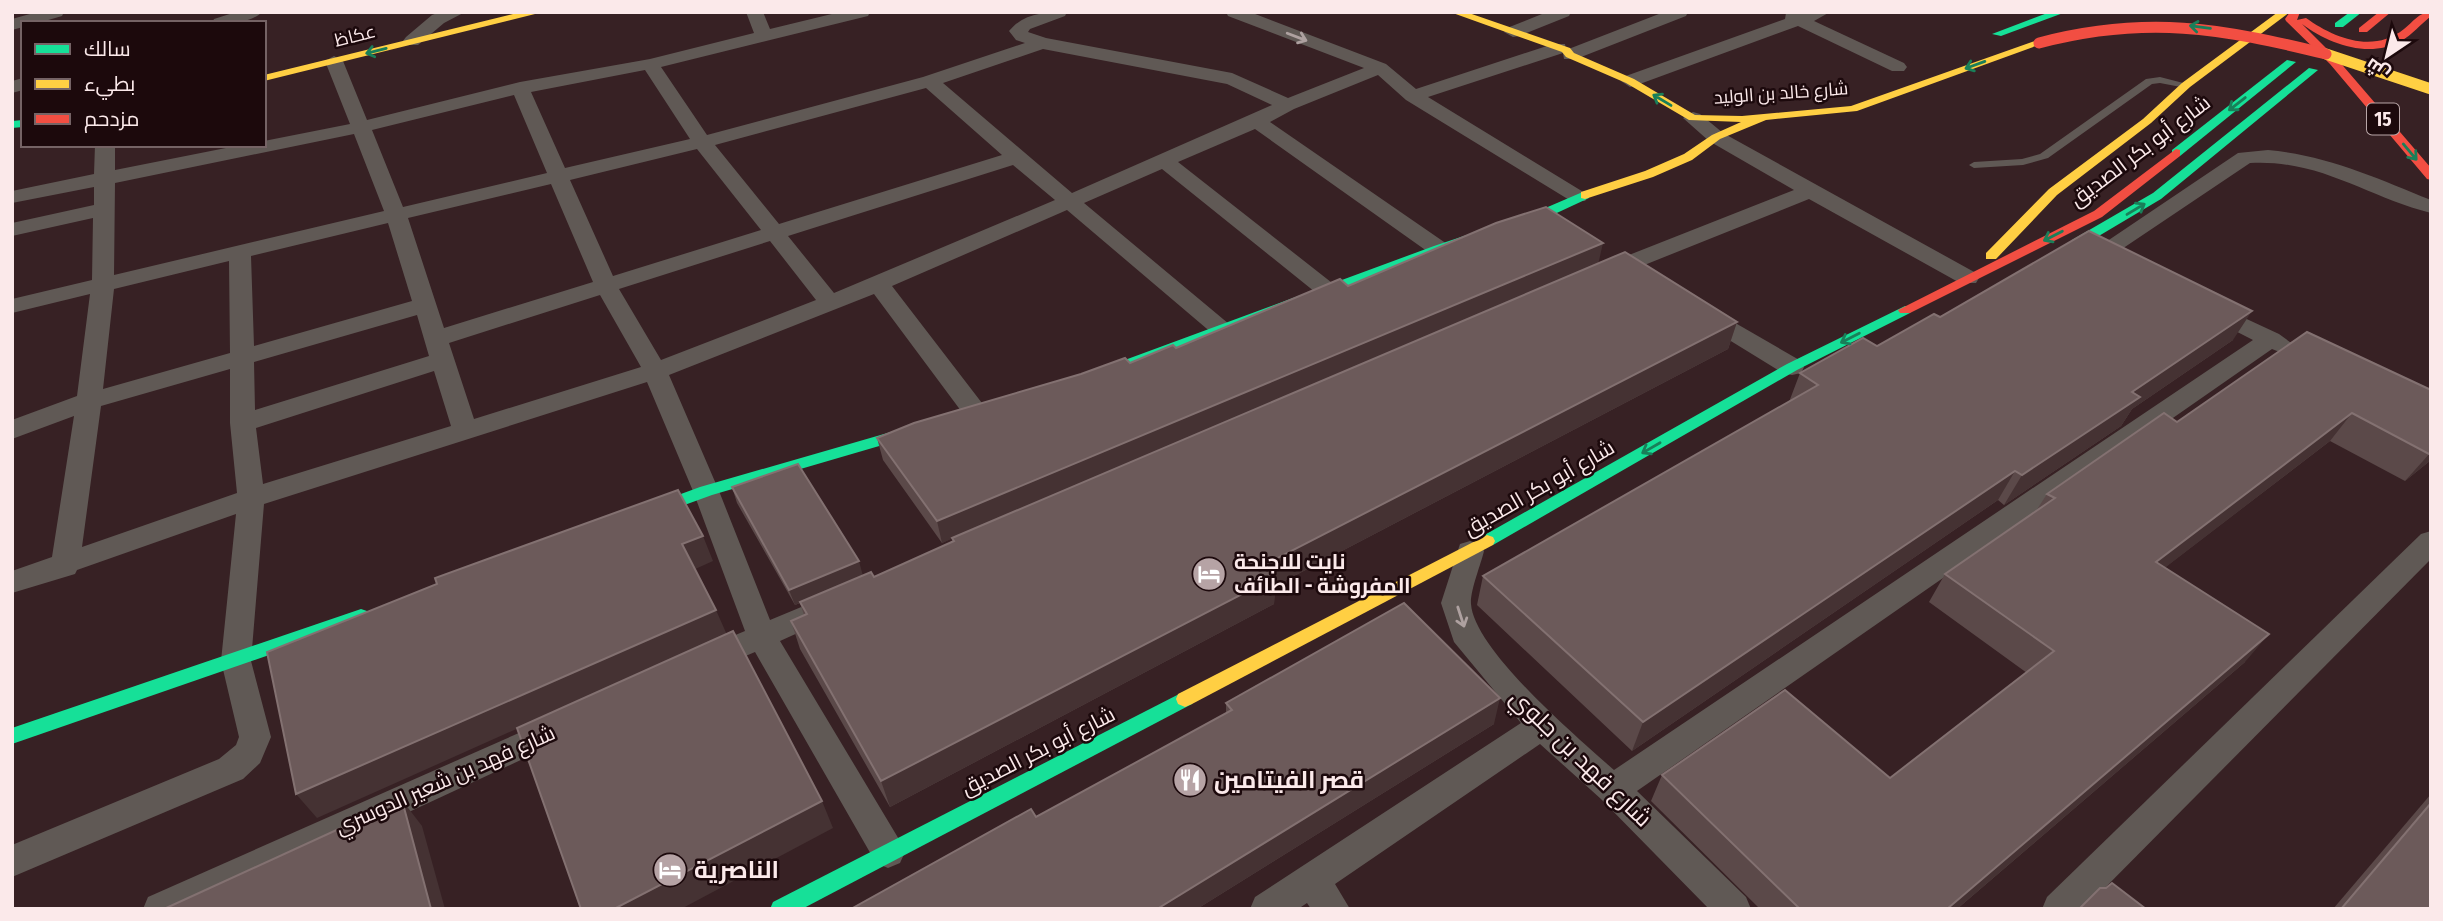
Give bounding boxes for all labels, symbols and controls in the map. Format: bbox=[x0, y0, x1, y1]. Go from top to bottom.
street label: عكاظ bbox=[332, 20, 378, 52]
legend bbox=[21, 21, 266, 147]
one-way arrow bbox=[2189, 21, 2212, 34]
north arrow bbox=[2352, 21, 2422, 91]
one-way arrow bbox=[1286, 31, 1308, 44]
text: سالك bbox=[84, 36, 131, 62]
one-way arrow bbox=[365, 45, 388, 58]
text: ش bbox=[2361, 53, 2394, 86]
one-way arrow bbox=[1964, 60, 1986, 73]
text: بطيء bbox=[84, 71, 135, 100]
street label: شارع خالد بن الوليد bbox=[1713, 77, 1849, 110]
street label: شارع أبو بكر الصديق bbox=[2064, 90, 2216, 213]
one-way arrow bbox=[1652, 93, 1673, 106]
one-way arrow bbox=[2229, 96, 2247, 111]
road number: 15 bbox=[2367, 104, 2399, 134]
text: مزدحم bbox=[84, 106, 139, 133]
one-way arrow bbox=[2402, 142, 2418, 160]
one-way arrow bbox=[2125, 201, 2145, 215]
one-way arrow bbox=[2043, 230, 2064, 244]
one-way arrow bbox=[1840, 331, 1861, 345]
street label: شارع أبو بكر الصديق bbox=[1459, 434, 1619, 543]
one-way arrow bbox=[1641, 441, 1661, 455]
place label: نايت للاجنحة المفروشة - الطائف bbox=[1234, 549, 1411, 599]
hotel icon: نايت للاجنحة المفروشة - الطائف bbox=[1190, 555, 1228, 593]
one-way arrow bbox=[1455, 606, 1468, 628]
street label: شارع فهد بن جلوي bbox=[1502, 683, 1658, 836]
street label: شارع أبو بكر الصديق bbox=[957, 701, 1120, 802]
street label: شارع فهد بن شعير الدوسري bbox=[331, 720, 560, 843]
restaurant icon: قصر الفيتامين bbox=[1171, 761, 1209, 799]
place label: قصر الفيتامين bbox=[1214, 766, 1364, 794]
hotel icon: الناصرية bbox=[651, 851, 689, 889]
place label: الناصرية bbox=[694, 856, 779, 884]

